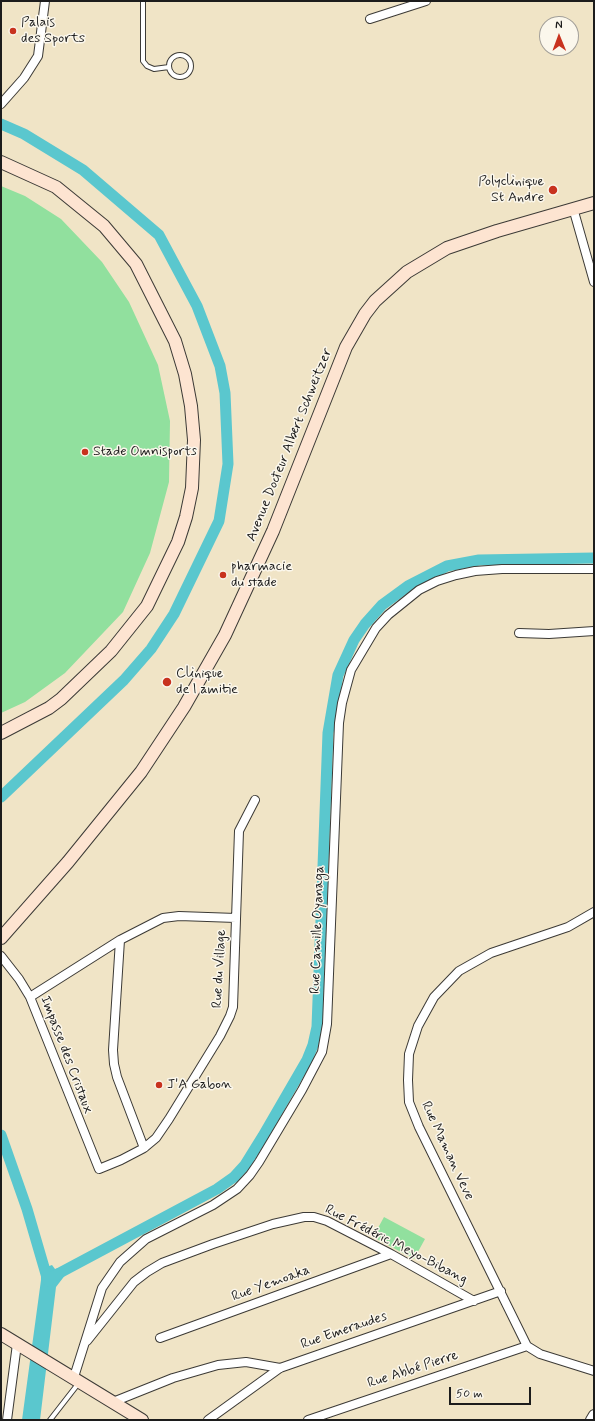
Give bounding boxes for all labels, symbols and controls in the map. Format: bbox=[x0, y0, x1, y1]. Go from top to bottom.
place label: Palais des Sports bbox=[21, 15, 85, 48]
north arrow bbox=[539, 16, 579, 56]
text: N bbox=[555, 18, 563, 32]
marker: Palais des Sports bbox=[8, 26, 18, 36]
place label: Polyclinique St Andre bbox=[478, 174, 544, 206]
marker: Polyclinique St Andre bbox=[547, 184, 559, 196]
street label: Avenue Docteur Albert Schweitzer bbox=[243, 346, 337, 544]
place label: Stade Omnisports bbox=[93, 444, 197, 460]
marker: Stade Omnisports bbox=[80, 447, 90, 457]
place label: pharmacie du stade bbox=[231, 559, 292, 592]
marker: pharmacie du stade bbox=[218, 570, 228, 580]
place label: Clinique de l amitie bbox=[176, 666, 238, 698]
marker: Clinique de l amitie bbox=[161, 676, 173, 688]
street label: Rue Camille Oyanaga bbox=[307, 866, 329, 994]
street label: Rue du Village bbox=[210, 929, 230, 1009]
street label: Impasse des Cristaux bbox=[36, 994, 96, 1116]
place label: J'A Gabon bbox=[167, 1077, 232, 1093]
marker: J'A Gabon bbox=[154, 1080, 164, 1090]
street label: Rue Maman Veve bbox=[417, 1099, 477, 1203]
street label: Rue Frédéric Meyo-Bibang bbox=[322, 1202, 470, 1288]
street label: Rue Yemoaka bbox=[230, 1262, 312, 1306]
street label: Rue Emeraudes bbox=[299, 1308, 389, 1354]
street label: Rue Abbé Pierre bbox=[366, 1347, 460, 1393]
scale bar bbox=[451, 1379, 533, 1405]
text: 50 m bbox=[456, 1386, 483, 1402]

